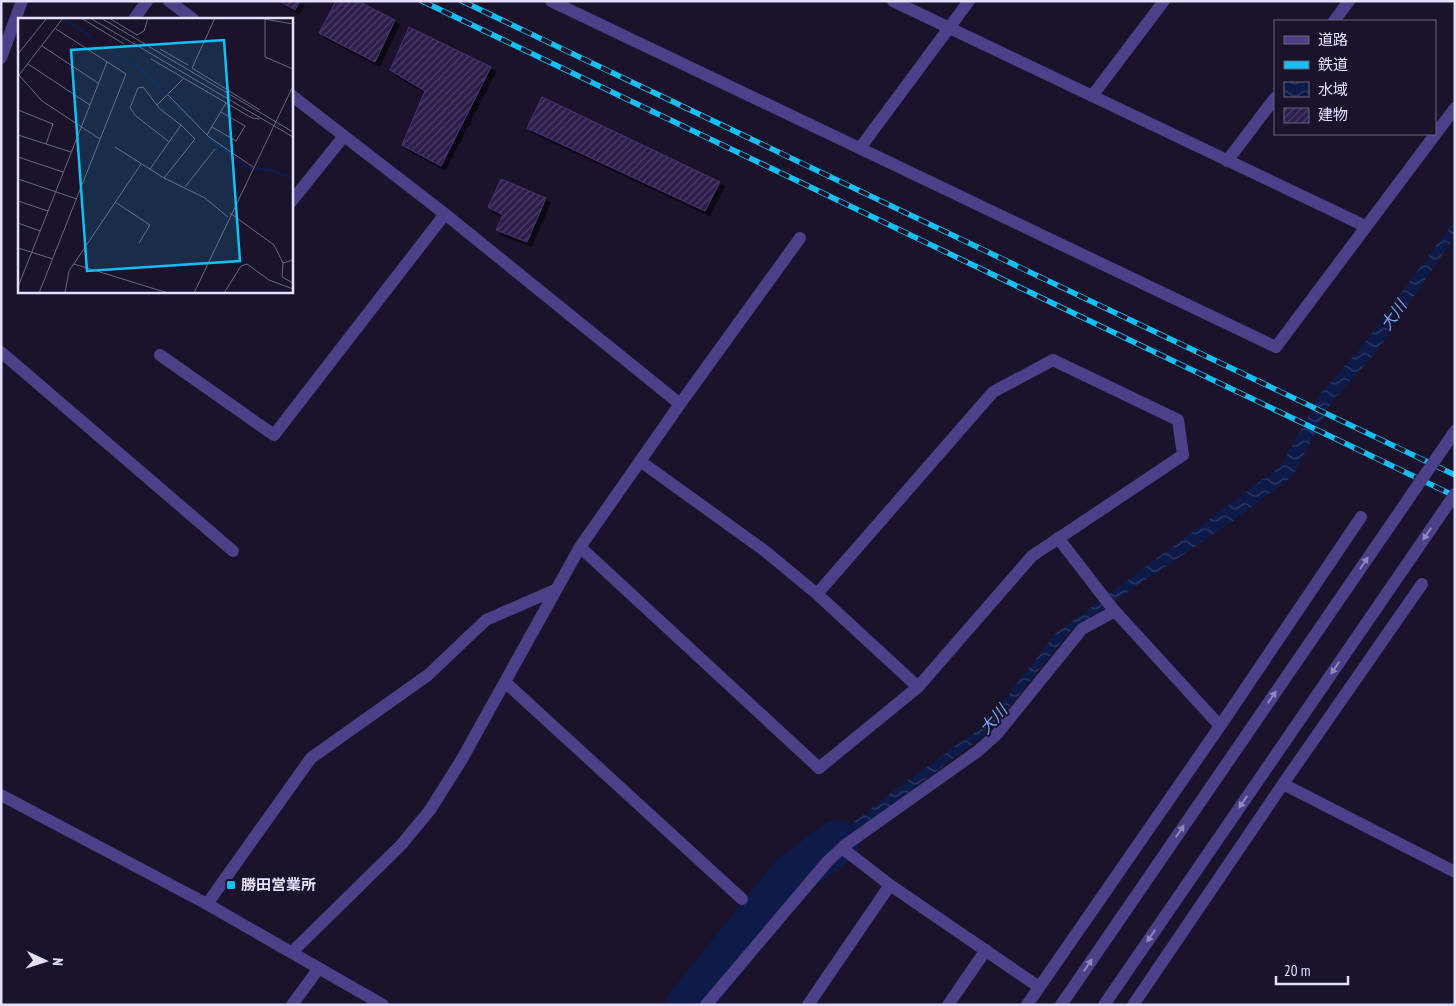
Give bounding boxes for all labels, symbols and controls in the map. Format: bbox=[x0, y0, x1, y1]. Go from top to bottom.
inset map bbox=[18, 18, 292, 292]
legend bbox=[1274, 20, 1436, 135]
text: 道路 bbox=[1318, 30, 1348, 49]
text: 鉄道 bbox=[1318, 55, 1348, 74]
text: 水域 bbox=[1318, 80, 1348, 99]
text: 建物 bbox=[1318, 105, 1348, 124]
water label: 大川 bbox=[1376, 295, 1412, 334]
one-way arrow bbox=[1422, 527, 1432, 541]
one-way arrow bbox=[1359, 556, 1369, 570]
one-way arrow bbox=[1330, 661, 1340, 675]
one-way arrow bbox=[1267, 690, 1277, 703]
water label: 大川 bbox=[975, 699, 1012, 738]
one-way arrow bbox=[1238, 795, 1248, 809]
one-way arrow bbox=[1175, 824, 1185, 837]
place label: 勝田営業所 bbox=[241, 875, 316, 894]
marker: 勝田営業所 bbox=[225, 879, 237, 891]
one-way arrow bbox=[1146, 929, 1156, 943]
north arrow bbox=[20, 936, 70, 986]
scale bar bbox=[1276, 954, 1348, 986]
text: N bbox=[49, 958, 67, 966]
one-way arrow bbox=[1083, 958, 1093, 971]
text: 20 m bbox=[1284, 961, 1310, 980]

